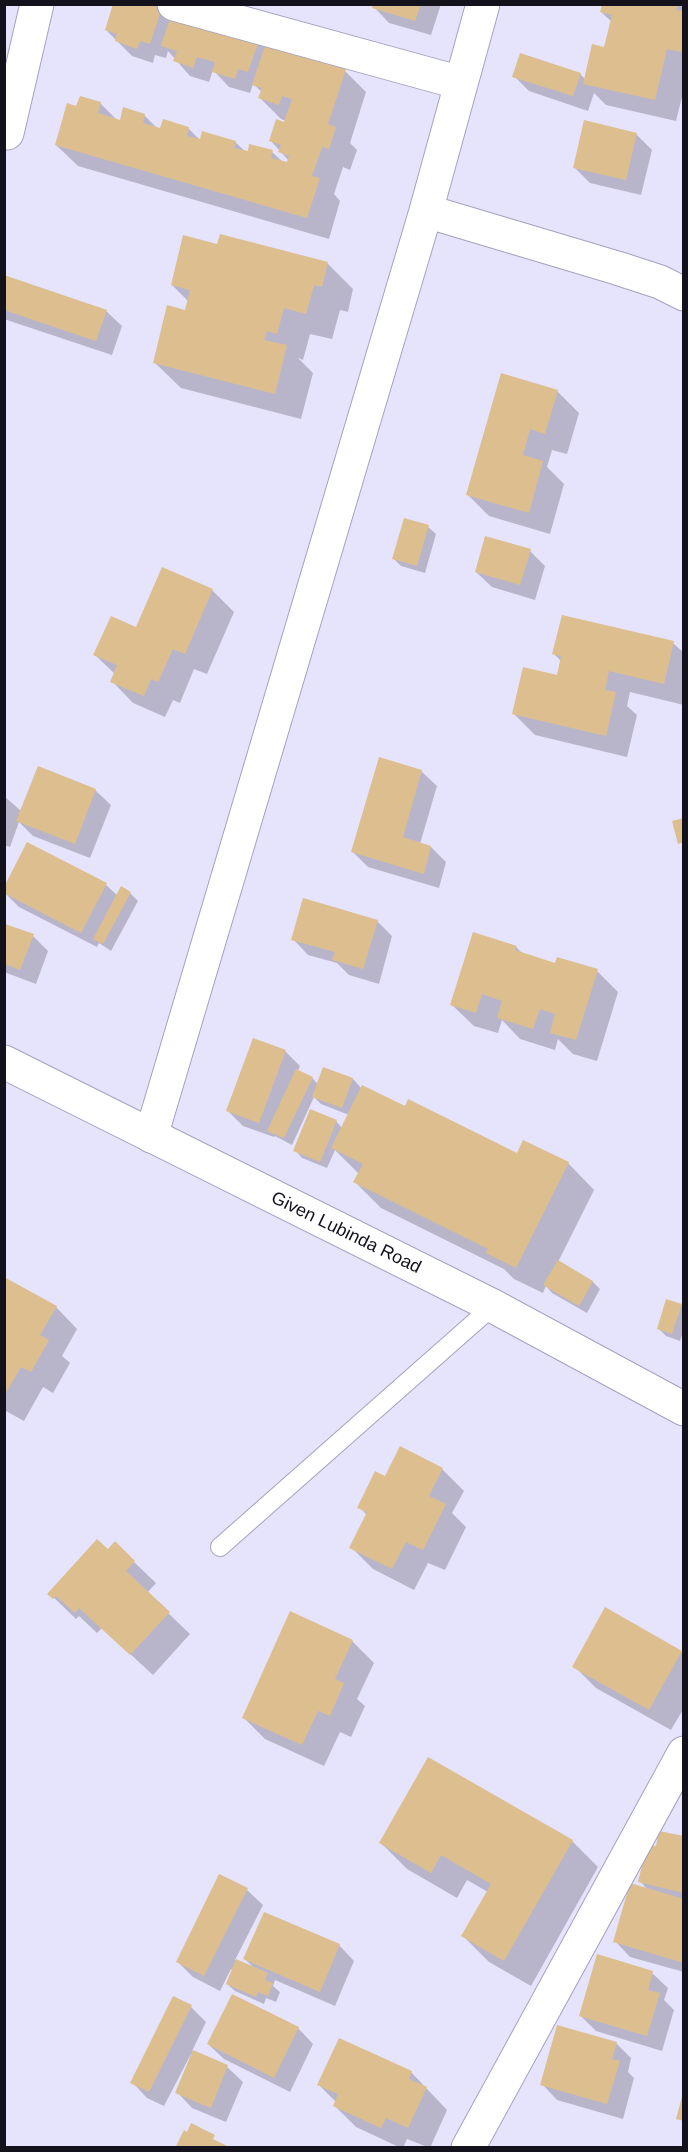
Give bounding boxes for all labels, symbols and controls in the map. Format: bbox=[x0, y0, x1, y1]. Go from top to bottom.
street label: Given Lubinda Road bbox=[268, 1187, 424, 1279]

